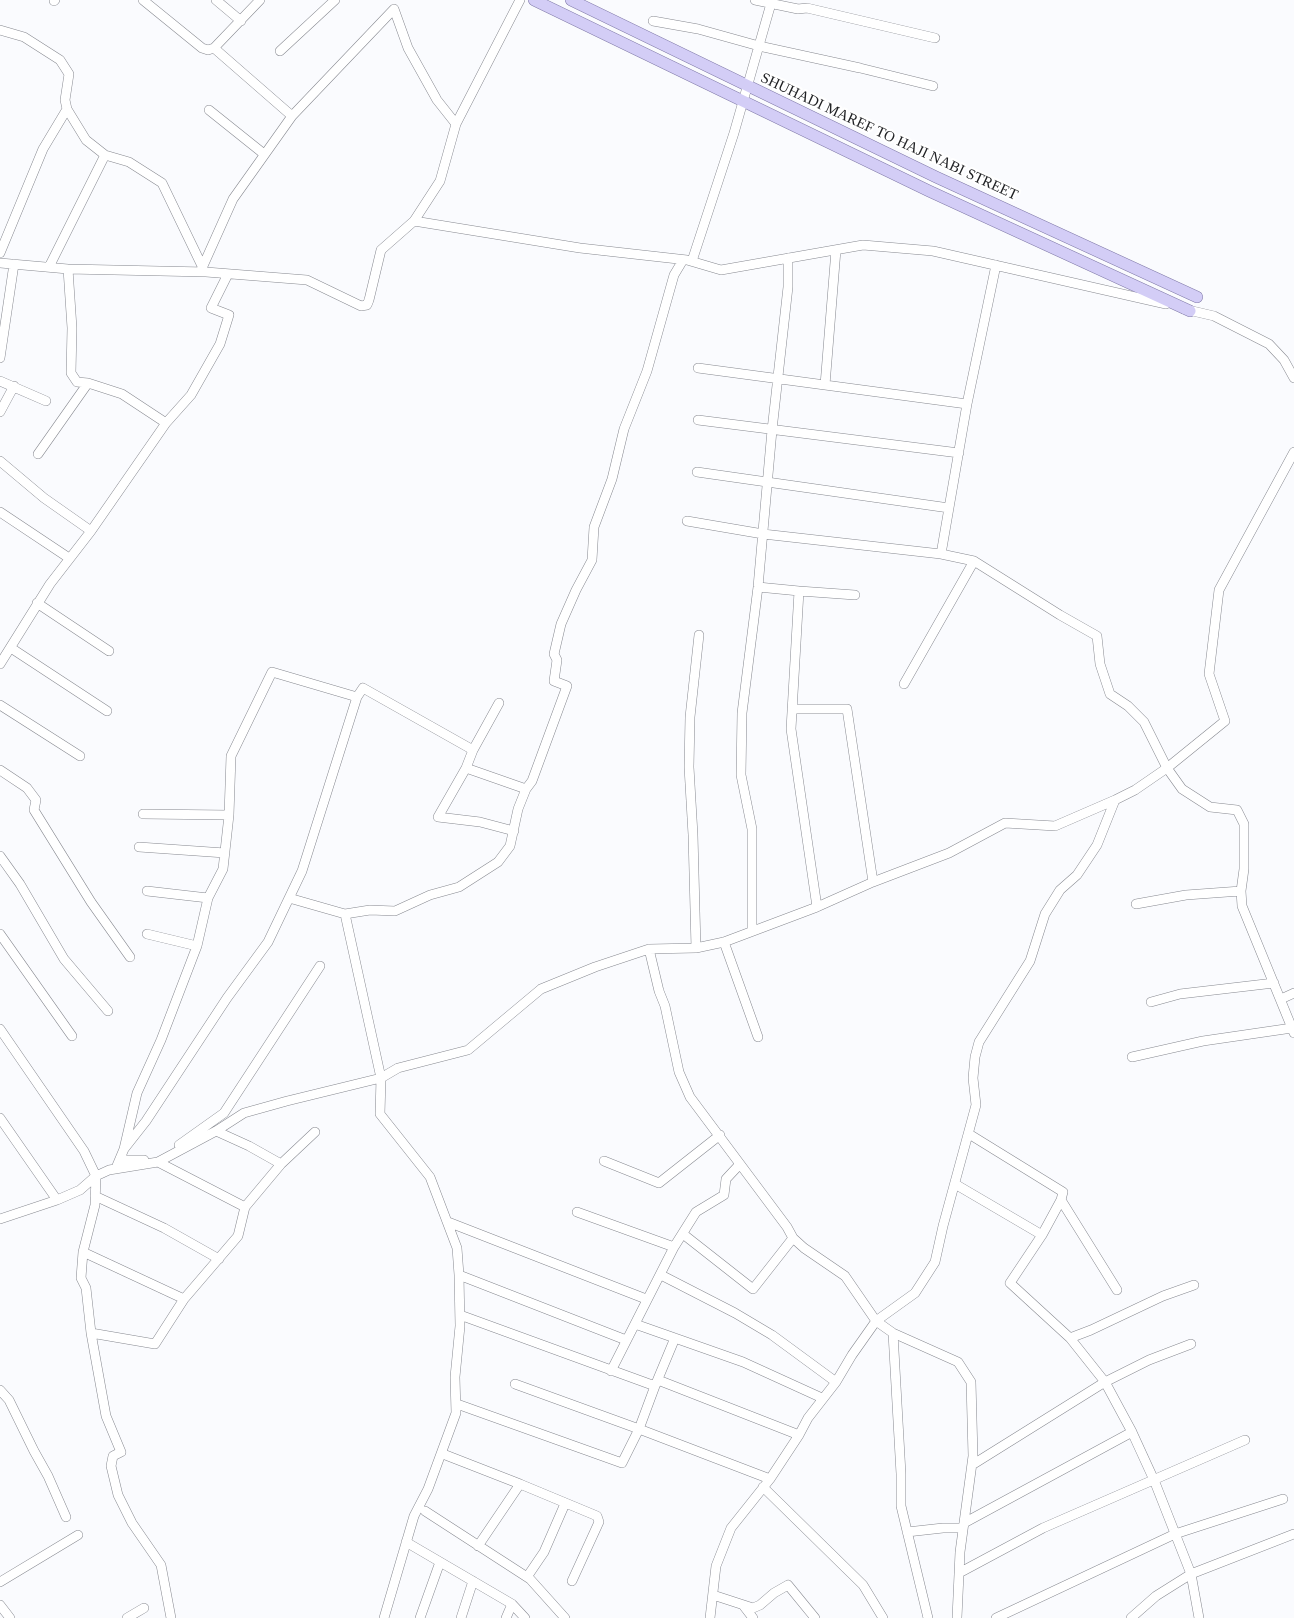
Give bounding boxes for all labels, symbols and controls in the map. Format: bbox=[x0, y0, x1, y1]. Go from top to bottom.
street label: SHUHADI MAREF TO HAJI NABI STREET bbox=[757, 69, 1021, 205]

